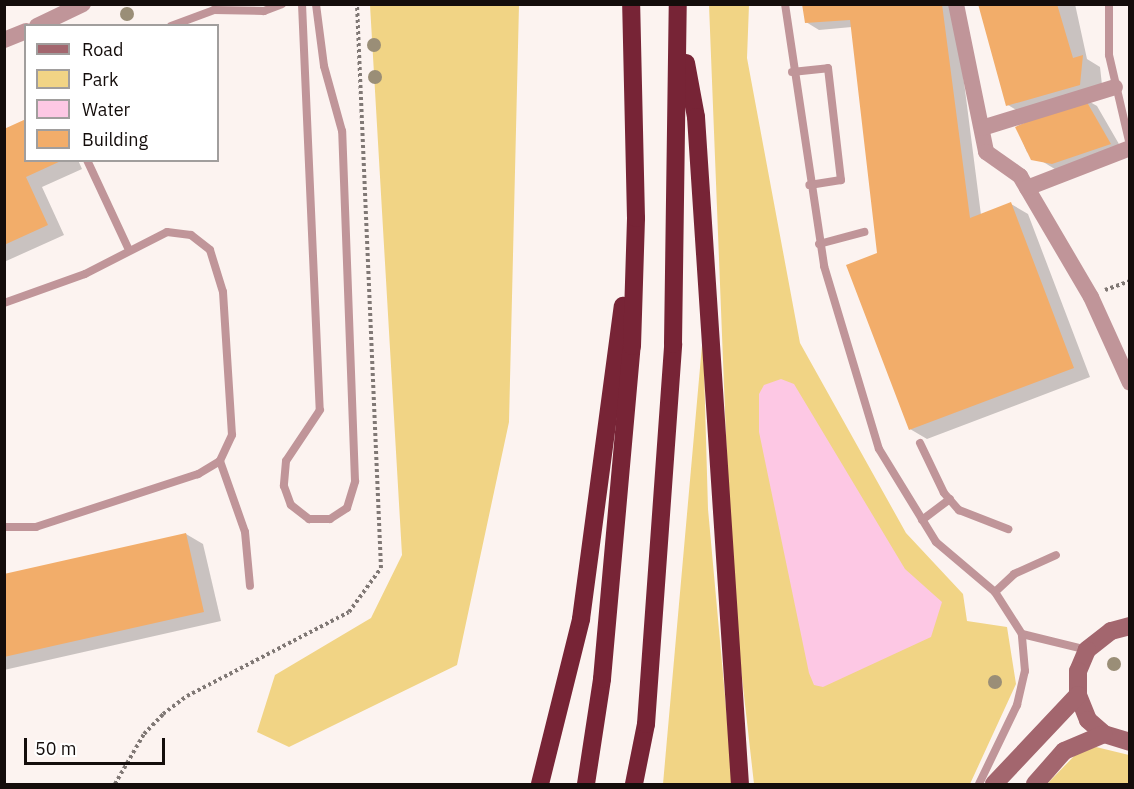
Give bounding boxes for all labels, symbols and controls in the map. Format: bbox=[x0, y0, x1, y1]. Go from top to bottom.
legend bbox=[24, 24, 219, 162]
text: Road bbox=[82, 38, 123, 61]
text: Park bbox=[82, 68, 118, 91]
text: Water bbox=[82, 98, 130, 121]
text: Building bbox=[82, 128, 148, 151]
scale bar bbox=[27, 726, 168, 764]
text: 50 m bbox=[35, 737, 77, 760]

